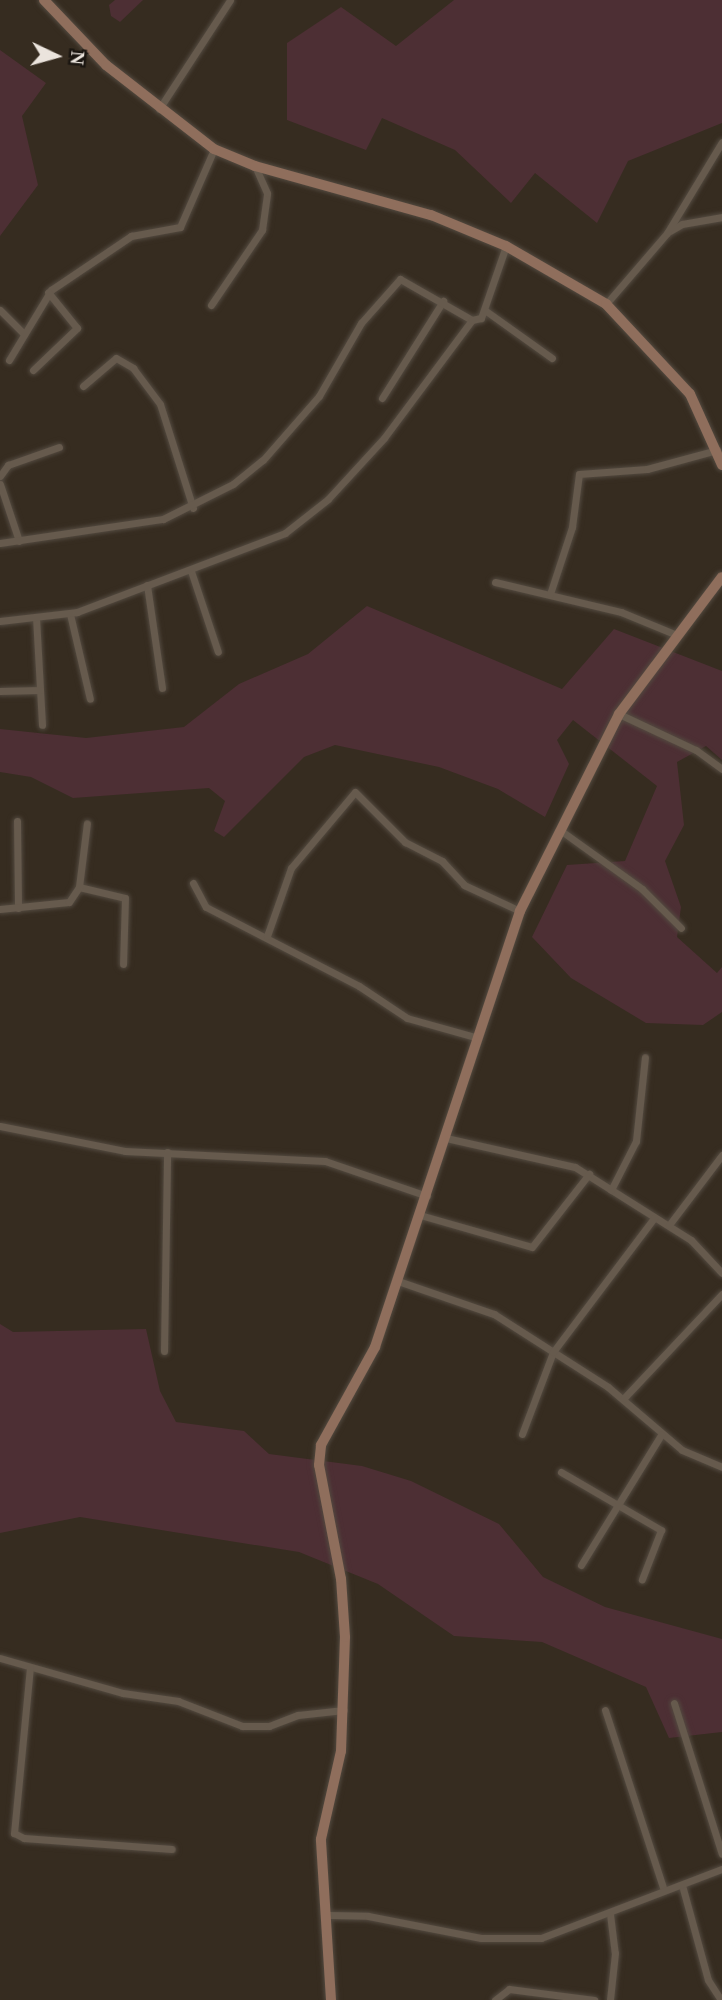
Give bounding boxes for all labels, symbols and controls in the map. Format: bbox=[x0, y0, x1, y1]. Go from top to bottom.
north arrow bbox=[21, 21, 91, 91]
text: N bbox=[66, 50, 88, 66]

